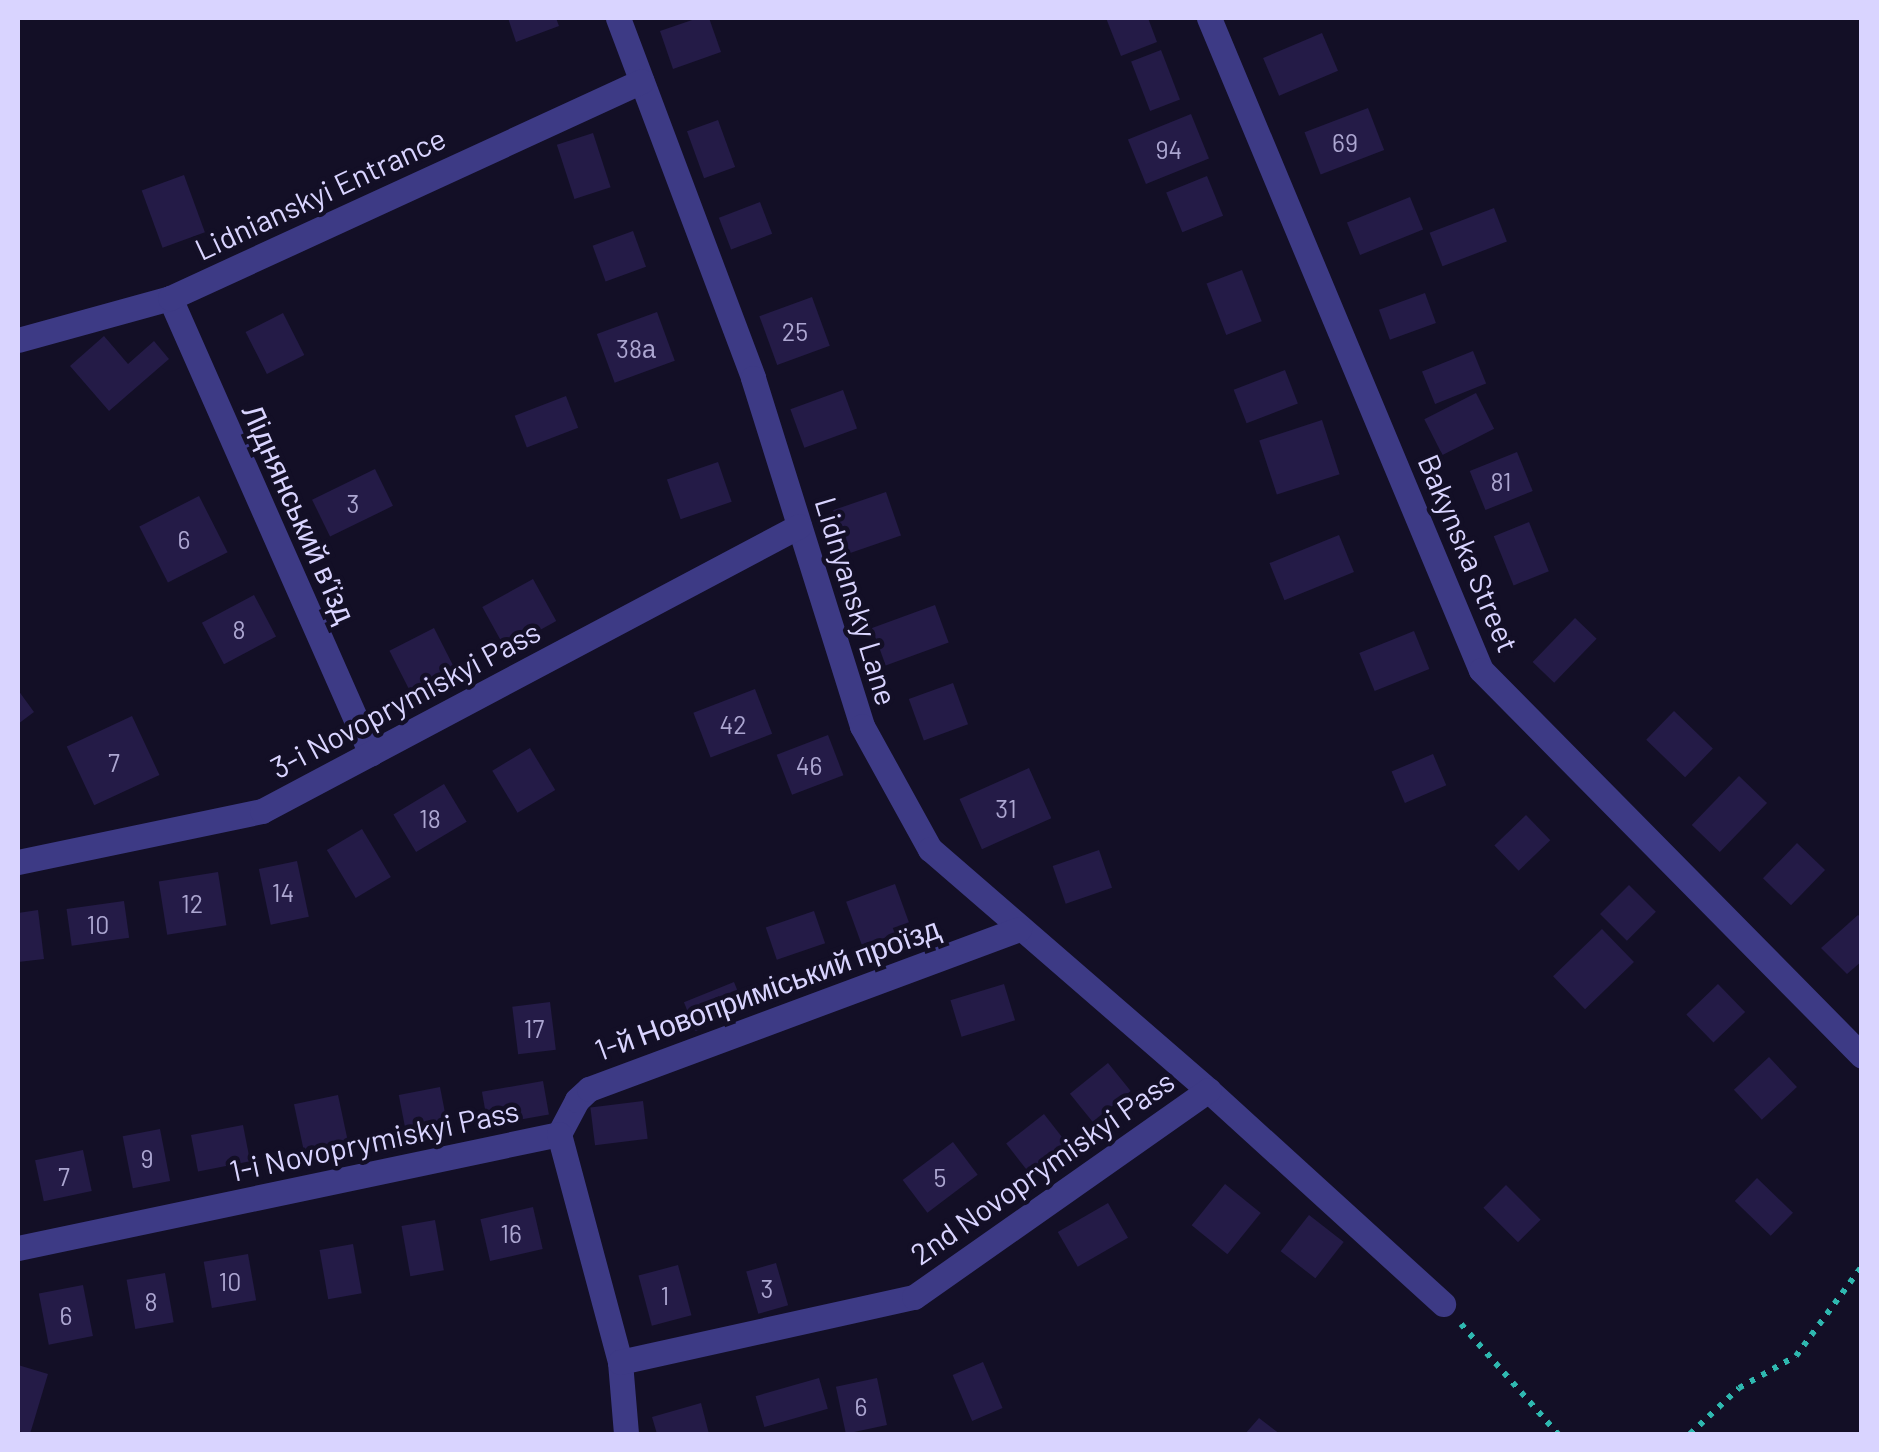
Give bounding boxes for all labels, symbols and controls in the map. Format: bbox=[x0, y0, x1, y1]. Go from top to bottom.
street label: Lidnianskyi Entrance bbox=[189, 119, 451, 267]
house number: 69 bbox=[1332, 127, 1358, 157]
house number: 94 bbox=[1156, 134, 1182, 164]
house number: 25 bbox=[782, 316, 808, 346]
house number: 38а bbox=[616, 333, 656, 363]
street label: Ліднянський в’їзд bbox=[236, 398, 364, 628]
street label: Bakynska Street bbox=[1411, 449, 1527, 657]
house number: 81 bbox=[1490, 466, 1512, 496]
house number: 3 bbox=[347, 488, 359, 518]
street label: Lidnyansky Lane bbox=[808, 493, 906, 709]
house number: 6 bbox=[178, 524, 190, 554]
street label: 3-i Novoprymiskyi Pass bbox=[264, 613, 546, 785]
house number: 8 bbox=[232, 614, 246, 644]
house number: 42 bbox=[719, 709, 747, 739]
house number: 7 bbox=[108, 747, 120, 777]
house number: 46 bbox=[796, 750, 822, 780]
house number: 31 bbox=[995, 793, 1017, 823]
house number: 18 bbox=[419, 803, 441, 833]
house number: 14 bbox=[272, 877, 294, 907]
house number: 12 bbox=[181, 888, 203, 918]
house number: 10 bbox=[87, 909, 109, 939]
street label: 1-й Новоприміський проїзд bbox=[590, 909, 944, 1067]
house number: 17 bbox=[524, 1013, 544, 1043]
street label: 2nd Novoprymiskyi Pass bbox=[903, 1062, 1181, 1272]
street label: 1-i Novoprymiskyi Pass bbox=[226, 1092, 522, 1188]
house number: 9 bbox=[140, 1143, 154, 1173]
house number: 7 bbox=[58, 1161, 70, 1191]
house number: 5 bbox=[934, 1162, 946, 1192]
house number: 16 bbox=[500, 1218, 522, 1248]
house number: 10 bbox=[219, 1266, 241, 1296]
house number: 3 bbox=[761, 1273, 773, 1303]
house number: 1 bbox=[661, 1280, 669, 1310]
house number: 8 bbox=[144, 1286, 158, 1316]
house number: 6 bbox=[60, 1300, 72, 1330]
house number: 6 bbox=[855, 1391, 867, 1421]

